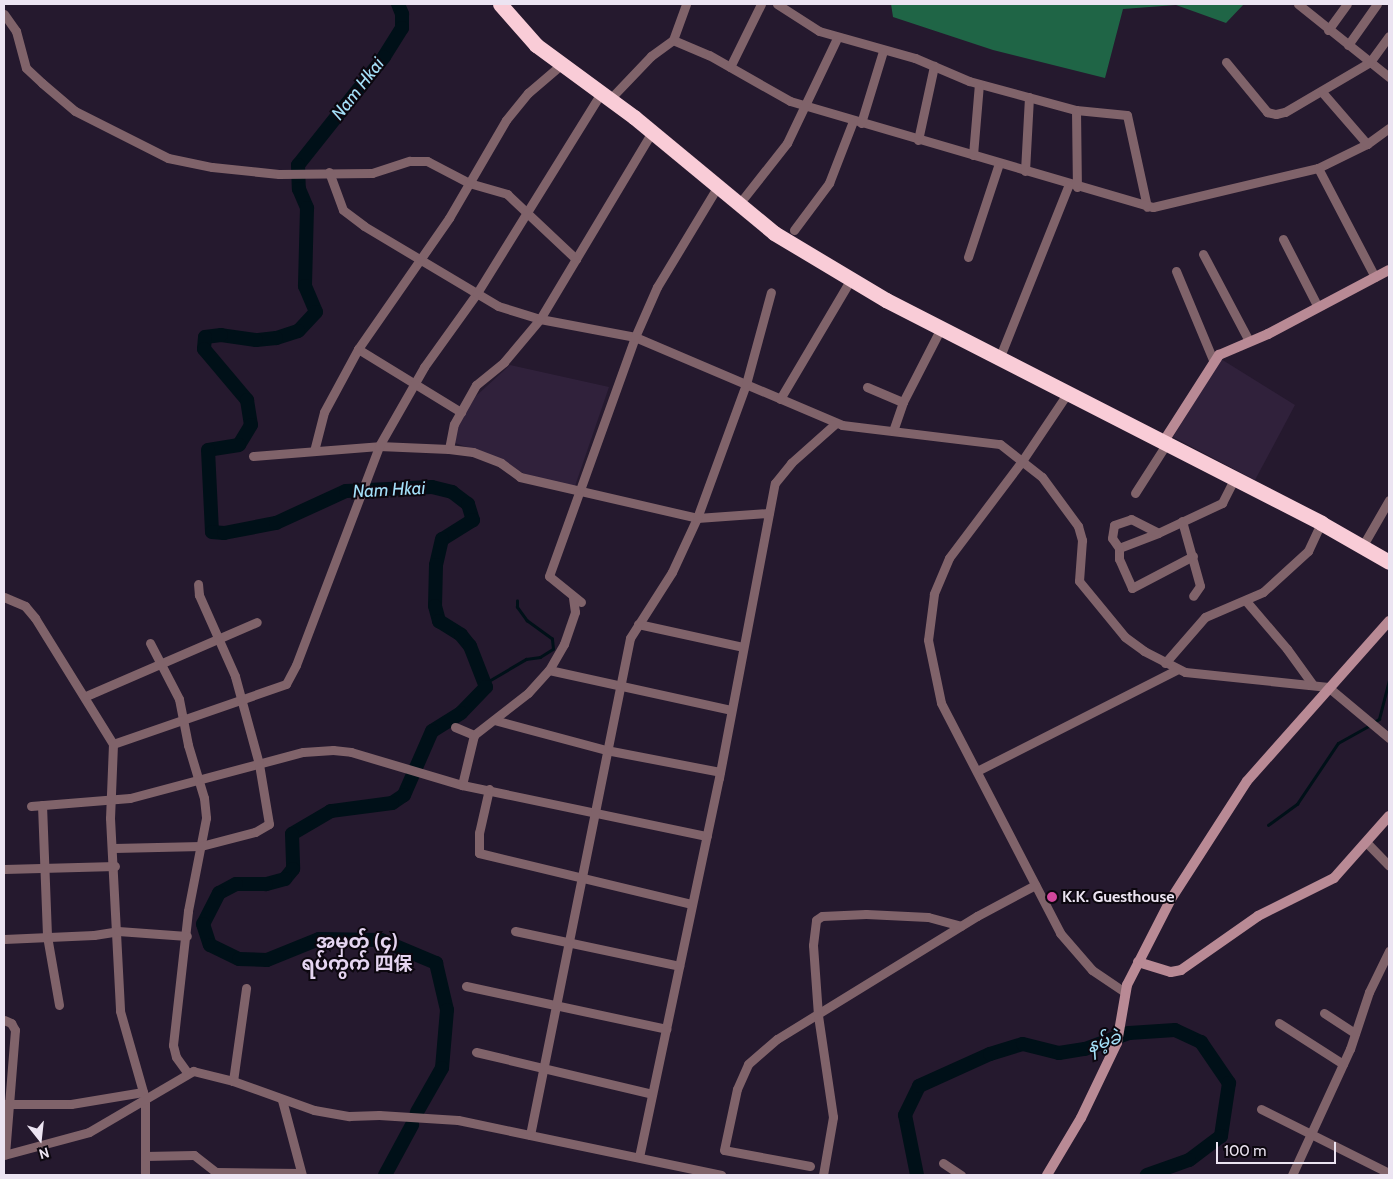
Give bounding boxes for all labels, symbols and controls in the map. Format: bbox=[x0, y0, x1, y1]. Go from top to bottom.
water label: Nam Hkai bbox=[327, 54, 389, 124]
water label: Nam Hkai bbox=[352, 477, 426, 503]
place label: K.K. Guesthouse bbox=[1062, 887, 1174, 907]
marker: K.K. Guesthouse bbox=[1046, 891, 1058, 903]
district label: အမှတ် (၄) ရပ်ကွက် 四保 bbox=[302, 931, 412, 975]
water label: နမ့်ခဲ bbox=[1084, 1026, 1124, 1058]
north arrow bbox=[15, 1114, 65, 1164]
scale bar bbox=[1218, 1132, 1338, 1164]
text: 100 m bbox=[1224, 1142, 1266, 1160]
text: N bbox=[37, 1143, 51, 1163]

